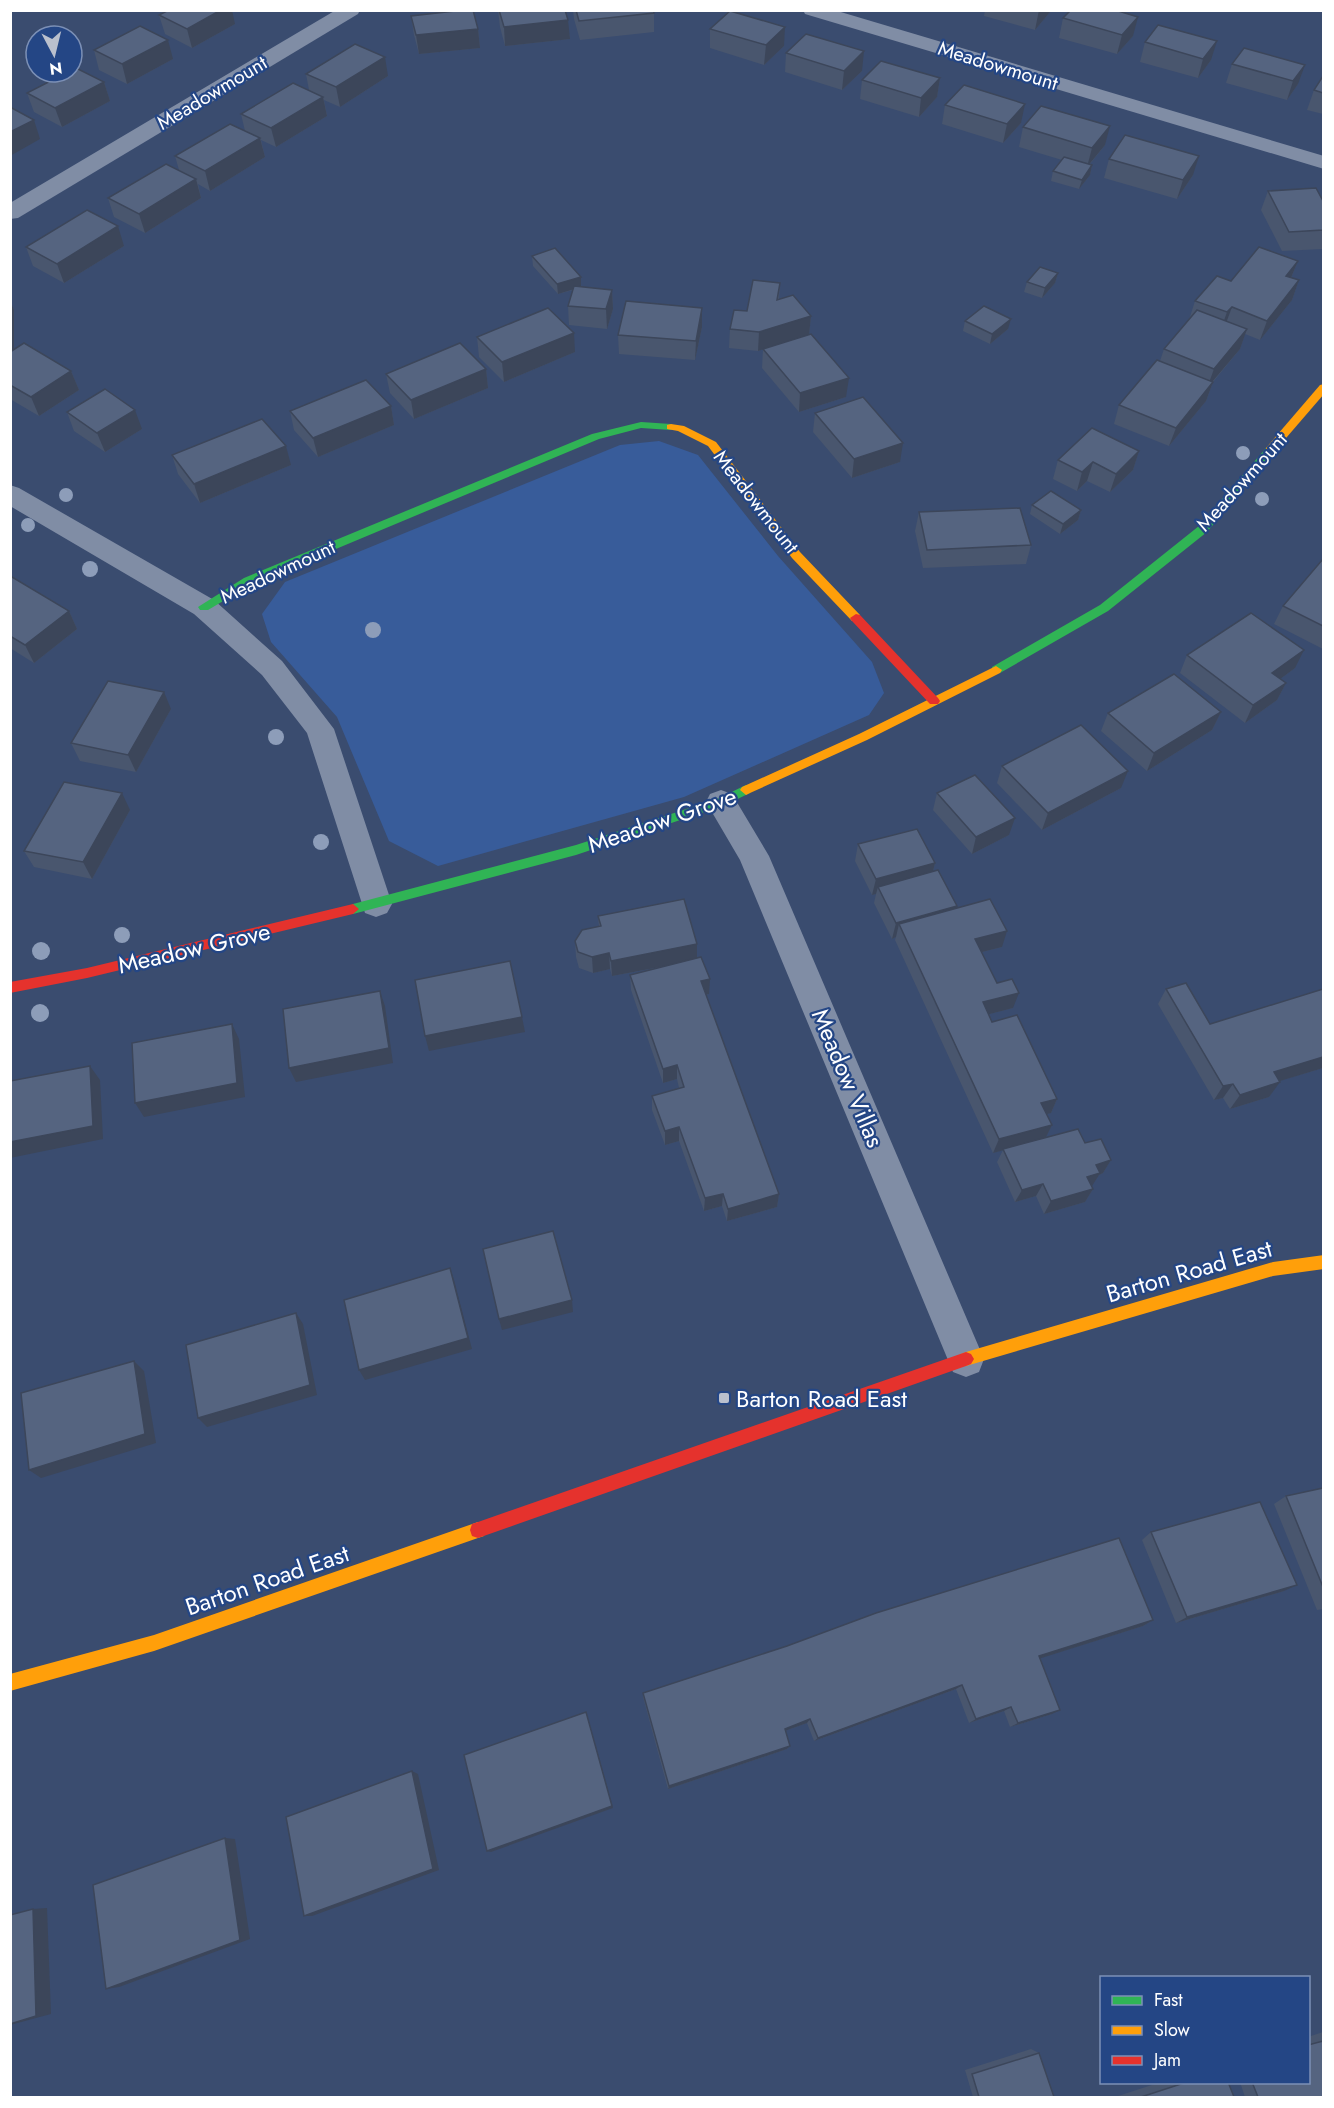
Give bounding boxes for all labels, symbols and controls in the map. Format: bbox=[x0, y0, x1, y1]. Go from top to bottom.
north arrow bbox=[24, 24, 84, 84]
street label: Meadowmount bbox=[934, 34, 1062, 98]
street label: Meadowmount bbox=[151, 49, 273, 137]
text: N bbox=[48, 56, 63, 81]
street label: Meadowmount bbox=[1190, 426, 1294, 538]
street label: Meadowmount bbox=[706, 444, 806, 560]
street label: Meadowmount bbox=[216, 533, 341, 611]
street label: Meadow Grove bbox=[583, 778, 741, 862]
street label: Meadow Grove bbox=[115, 914, 273, 982]
street label: Meadow Villas bbox=[803, 1003, 893, 1153]
street label: Barton Road East bbox=[1102, 1231, 1276, 1311]
place label: Barton Road East bbox=[736, 1381, 907, 1416]
marker: Barton Road East bbox=[717, 1391, 731, 1405]
street label: Barton Road East bbox=[180, 1536, 354, 1624]
legend bbox=[1100, 1976, 1310, 2084]
text: Fast bbox=[1154, 1987, 1183, 2013]
text: Slow bbox=[1154, 2017, 1191, 2043]
text: Jam bbox=[1152, 2047, 1181, 2073]

